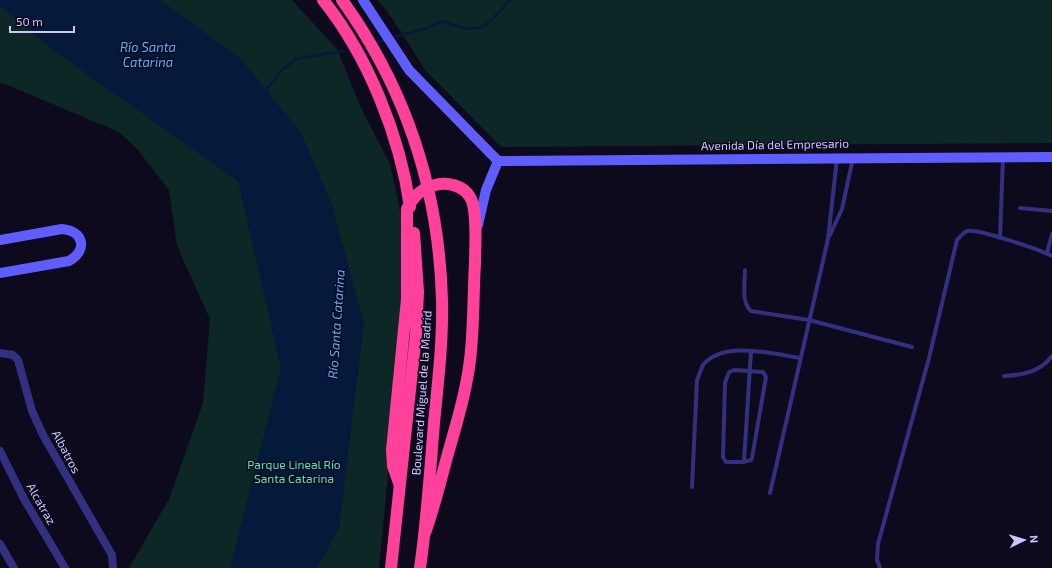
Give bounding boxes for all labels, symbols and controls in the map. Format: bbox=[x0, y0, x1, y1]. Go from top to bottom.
scale bar bbox=[10, 8, 74, 34]
text: 50 m bbox=[16, 14, 43, 28]
water label: Río Santa Catarina bbox=[120, 39, 176, 70]
street label: Avenida Día del Empresario bbox=[701, 136, 849, 152]
water label: Río Santa Catarina bbox=[324, 269, 348, 379]
street label: Boulevard Miguel de la Madrid bbox=[408, 310, 434, 476]
street label: Albatros bbox=[50, 428, 84, 475]
park label: Parque Lineal Río Santa Catarina bbox=[247, 457, 341, 485]
street label: Alcatraz bbox=[24, 480, 59, 527]
north arrow bbox=[1004, 520, 1044, 560]
text: N bbox=[1028, 535, 1041, 544]

